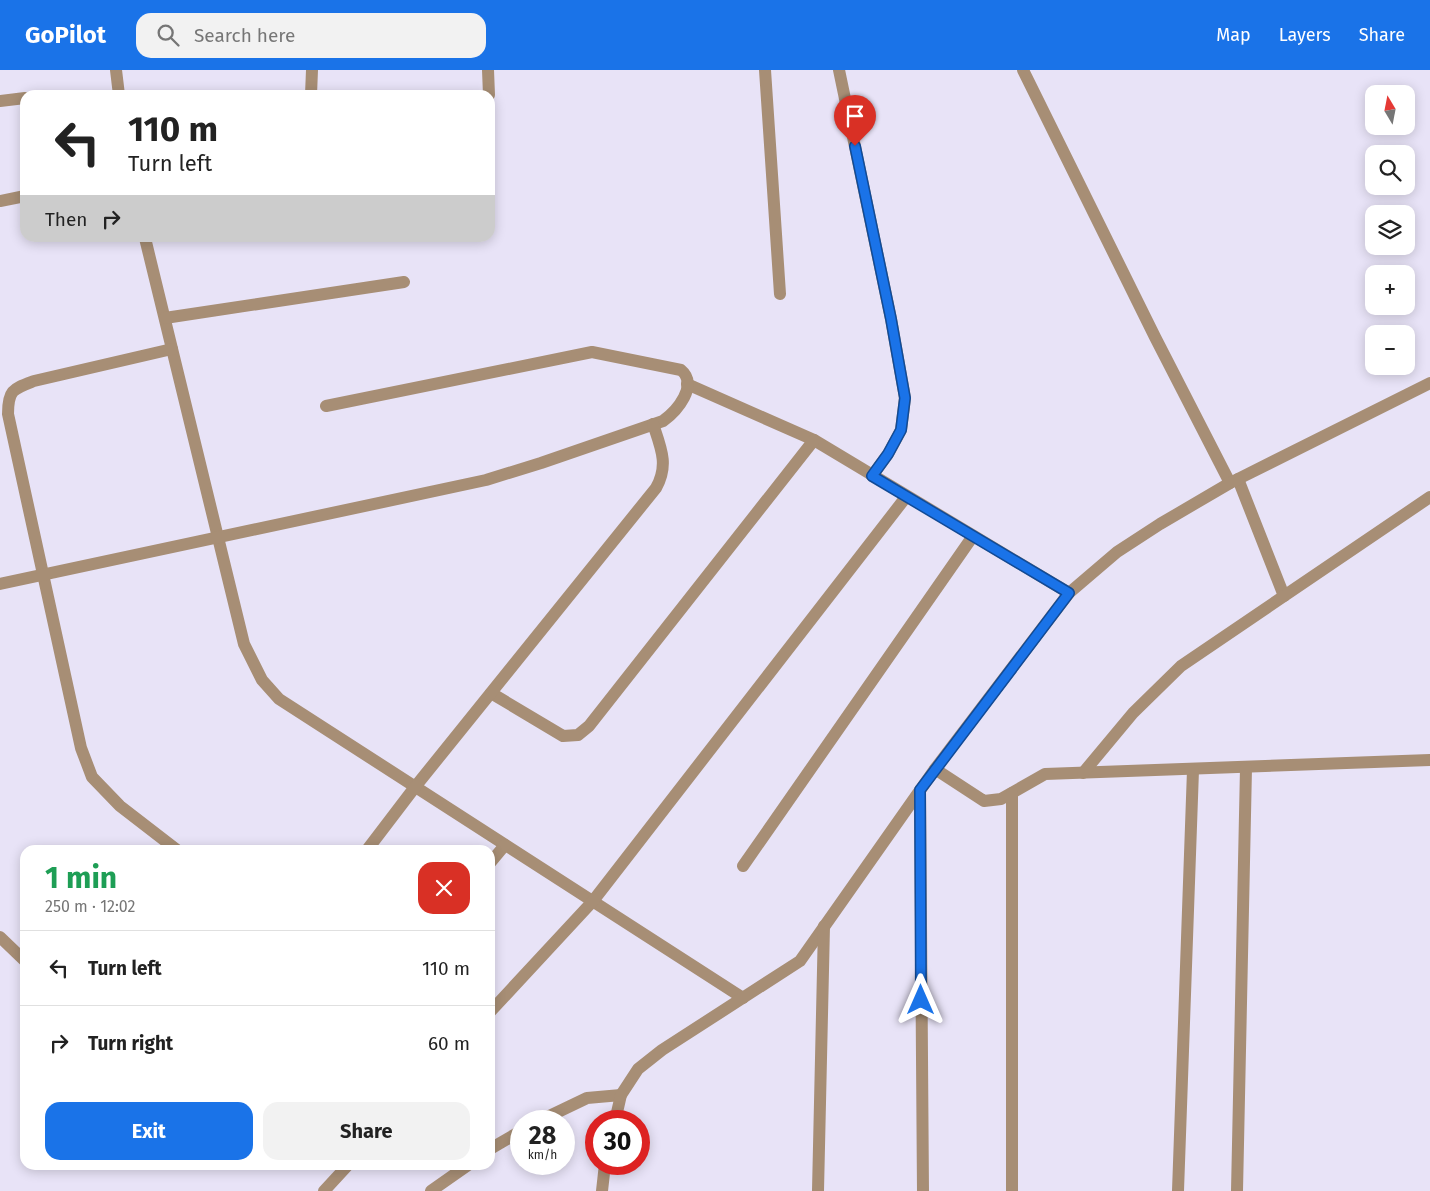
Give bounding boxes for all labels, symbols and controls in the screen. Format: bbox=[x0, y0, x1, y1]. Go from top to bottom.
search box bbox=[136, 13, 486, 58]
text: GoPilot bbox=[25, 21, 106, 49]
icon: search bbox=[154, 21, 182, 49]
text: Search here bbox=[194, 24, 295, 47]
text: Map bbox=[1216, 24, 1251, 46]
text: Layers bbox=[1279, 24, 1331, 46]
text: Share bbox=[1359, 24, 1405, 46]
north arrow bbox=[1365, 85, 1415, 135]
map controls bbox=[1365, 85, 1415, 375]
pin bbox=[834, 95, 876, 146]
icon: arrive bbox=[841, 102, 869, 130]
text: 110 m bbox=[128, 108, 218, 150]
icon: left bbox=[45, 110, 110, 175]
button: search bbox=[1365, 145, 1415, 195]
text: Turn left bbox=[128, 150, 212, 177]
icon: right bbox=[97, 205, 125, 233]
button: layers bbox=[1365, 205, 1415, 255]
text: Then bbox=[45, 208, 87, 231]
button: + bbox=[1365, 265, 1415, 315]
button: − bbox=[1365, 325, 1415, 375]
text: 1 min bbox=[45, 860, 117, 896]
button: close bbox=[418, 862, 470, 914]
text: 250 m · 12:02 bbox=[45, 897, 135, 916]
icon: left bbox=[45, 954, 73, 982]
text: Turn left bbox=[88, 957, 162, 980]
text: 110 m bbox=[422, 957, 470, 980]
position arrow bbox=[894, 973, 946, 1025]
icon: right bbox=[45, 1029, 73, 1057]
text: Turn right bbox=[88, 1032, 173, 1055]
text: 60 m bbox=[428, 1032, 470, 1055]
button: Exit bbox=[45, 1102, 253, 1160]
button: Share bbox=[263, 1102, 470, 1160]
speed limit sign: 30 bbox=[585, 1110, 650, 1175]
text: 28 bbox=[529, 1121, 556, 1151]
text: km/h bbox=[528, 1148, 557, 1162]

